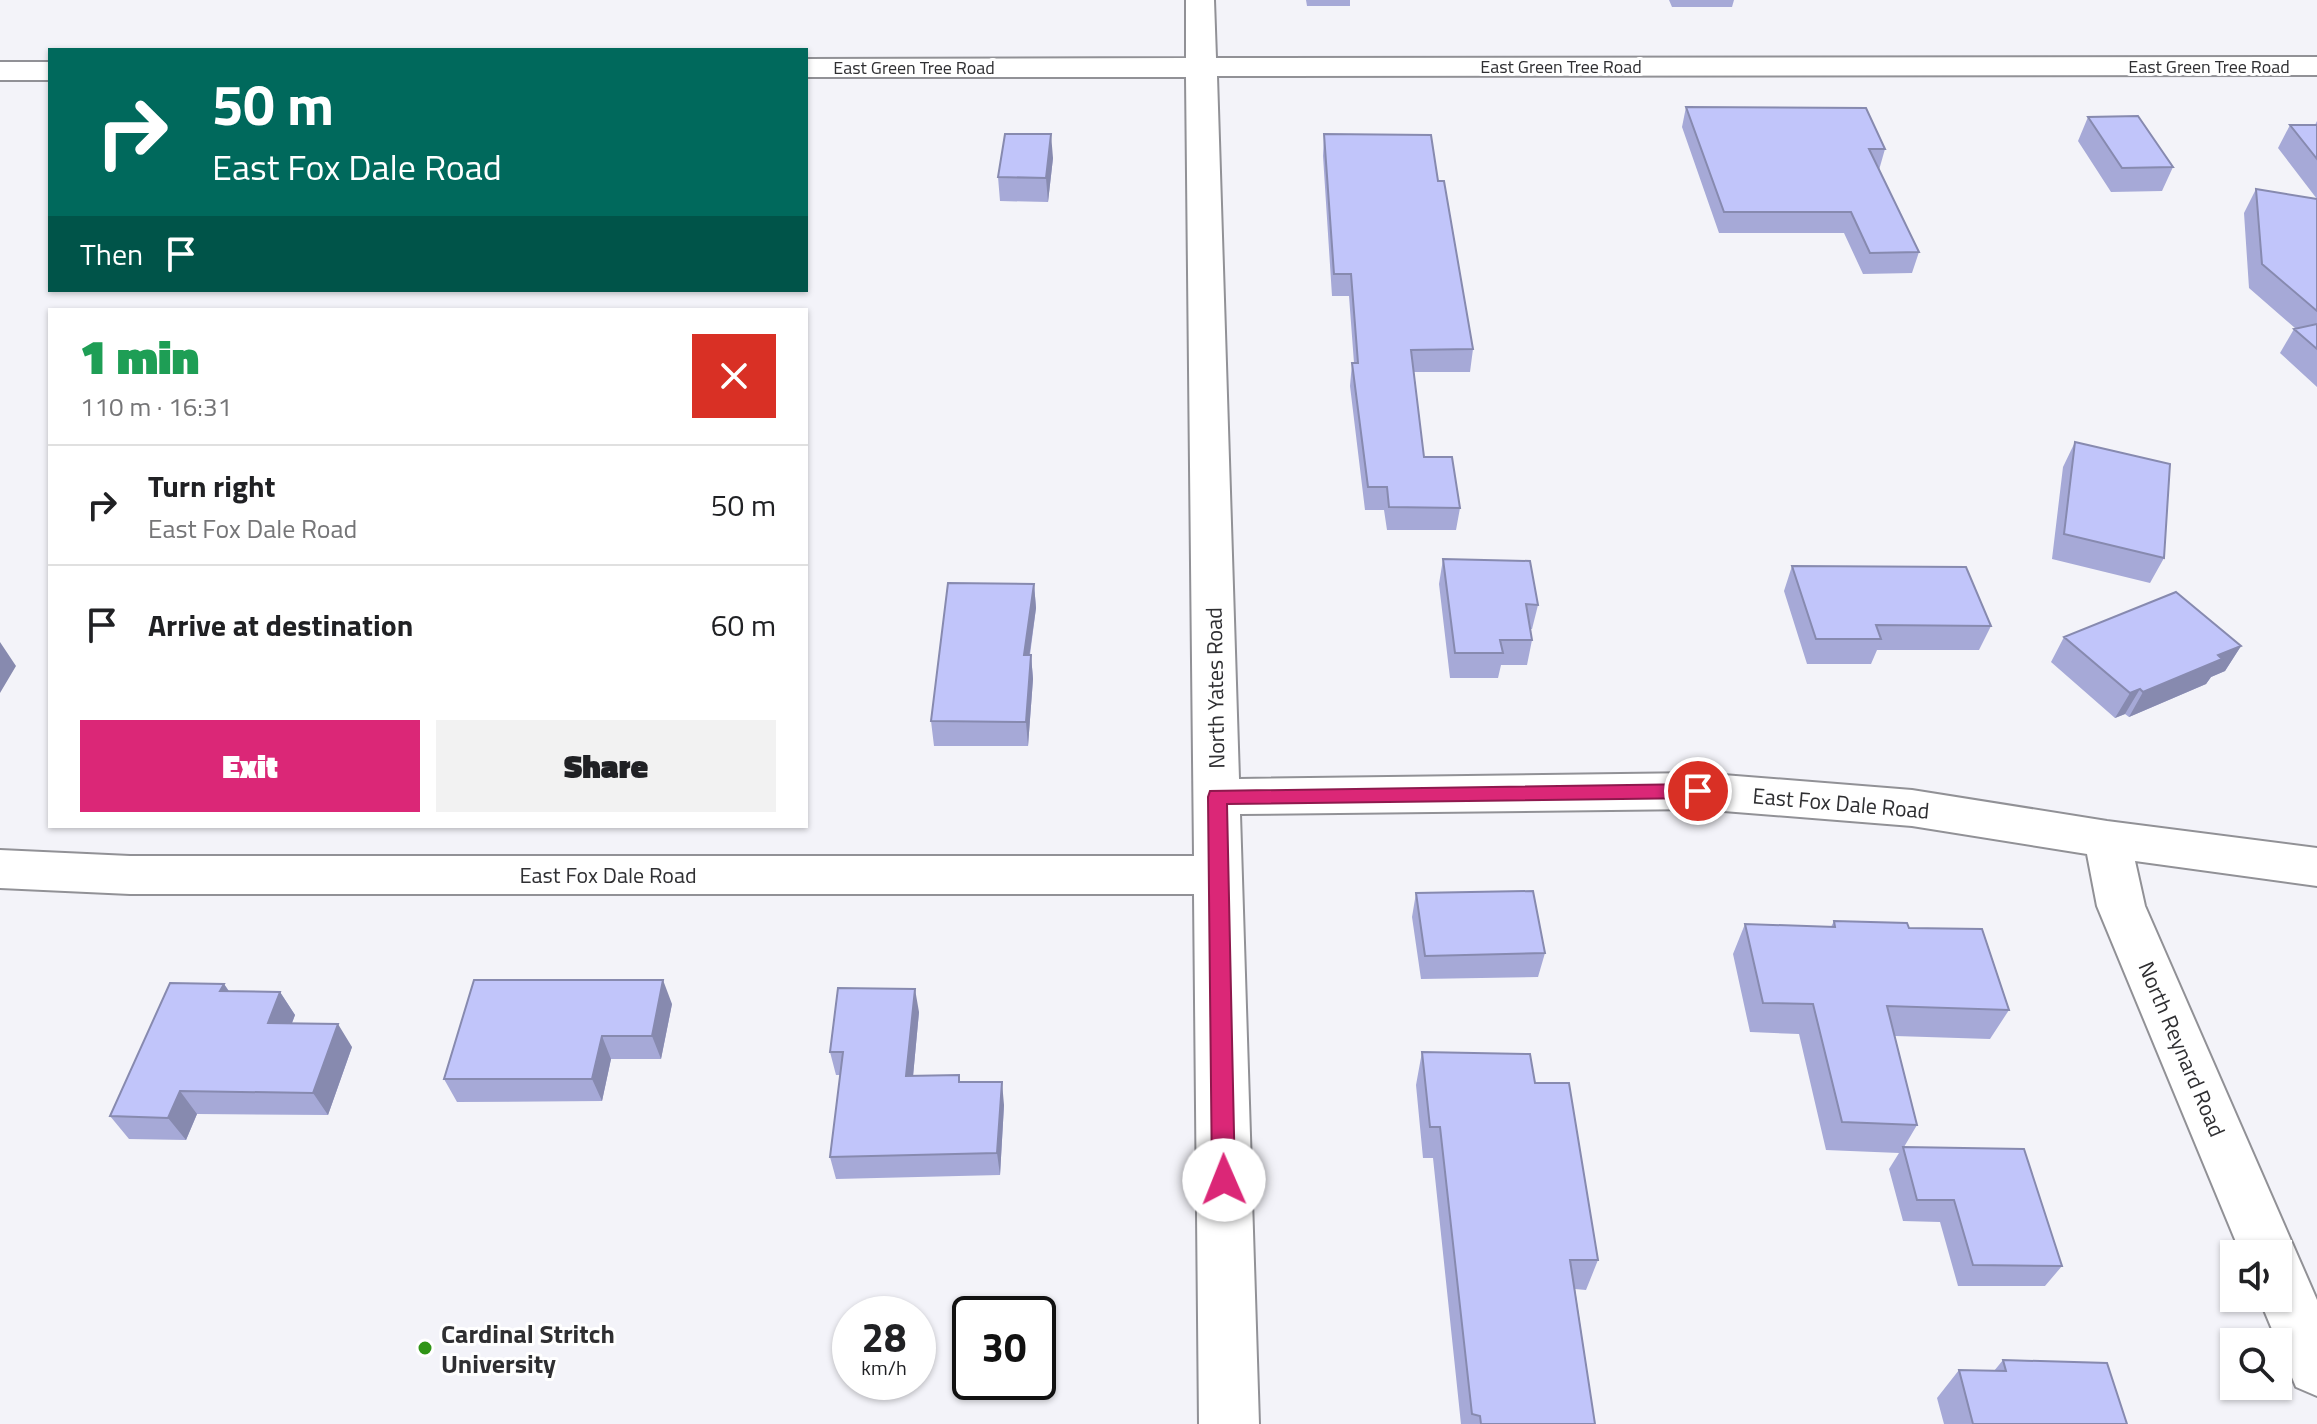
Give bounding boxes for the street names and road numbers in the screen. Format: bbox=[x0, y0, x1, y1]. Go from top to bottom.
street label: East Green Tree Road bbox=[1480, 53, 1642, 80]
street label: East Green Tree Road bbox=[2128, 53, 2290, 80]
street label: East Green Tree Road bbox=[833, 54, 995, 81]
street label: North Yates Road bbox=[1197, 607, 1233, 769]
street label: East Fox Dale Road bbox=[1751, 778, 1931, 828]
street label: East Fox Dale Road bbox=[519, 858, 697, 892]
street label: North Reynard Road bbox=[2130, 956, 2234, 1142]

